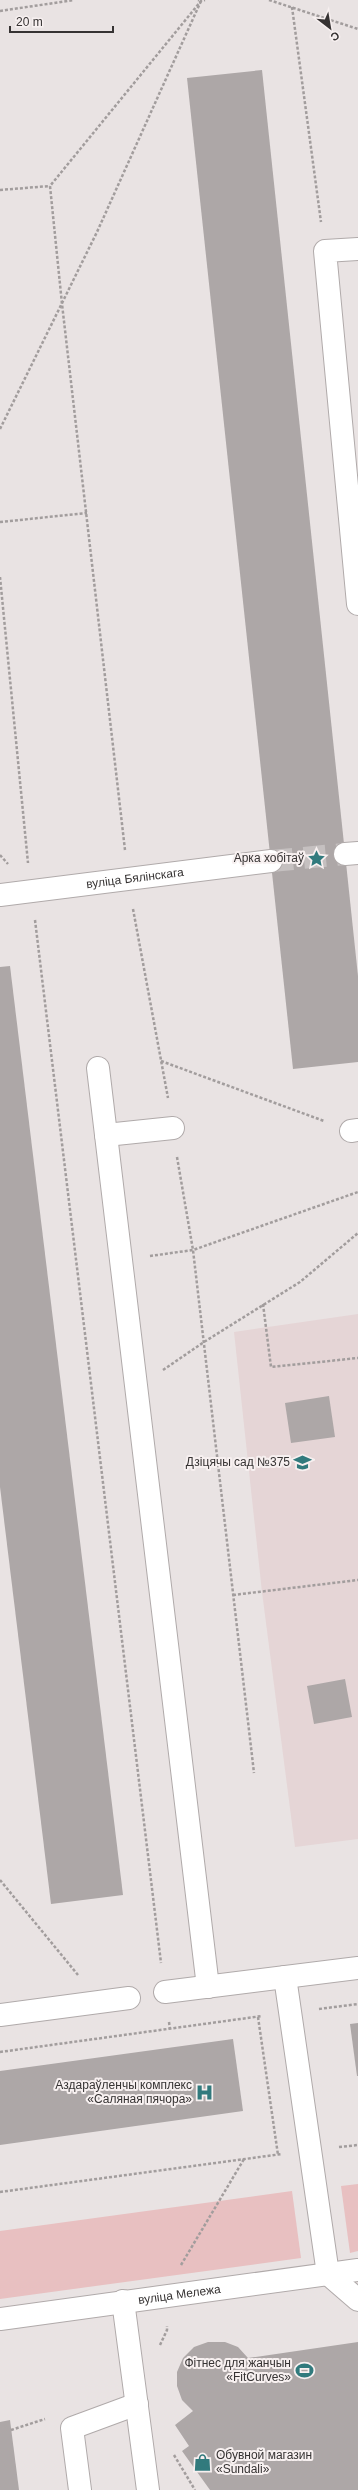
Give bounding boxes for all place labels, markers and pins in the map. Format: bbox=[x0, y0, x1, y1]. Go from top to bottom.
place icon: Арка хобітаў bbox=[307, 848, 327, 868]
place label: Арка хобітаў bbox=[234, 851, 304, 865]
school or university icon: Дзіцячы сад №375 bbox=[293, 1452, 313, 1472]
place label: Дзіцячы сад №375 bbox=[186, 1455, 290, 1469]
place label: Аздараўленчы комплекс «Саляная пячора» bbox=[55, 2078, 192, 2106]
hospital icon: Аздараўленчы комплекс «Саляная пячора» bbox=[195, 2082, 215, 2102]
place label: Фітнес для жанчын «FitCurves» bbox=[184, 2356, 291, 2384]
sports icon: Фітнес для жанчын «FitCurves» bbox=[294, 2360, 314, 2380]
place label: Обувной магазин «Sundali» bbox=[216, 2448, 312, 2476]
shop icon: Обувной магазин «Sundali» bbox=[193, 2452, 213, 2472]

